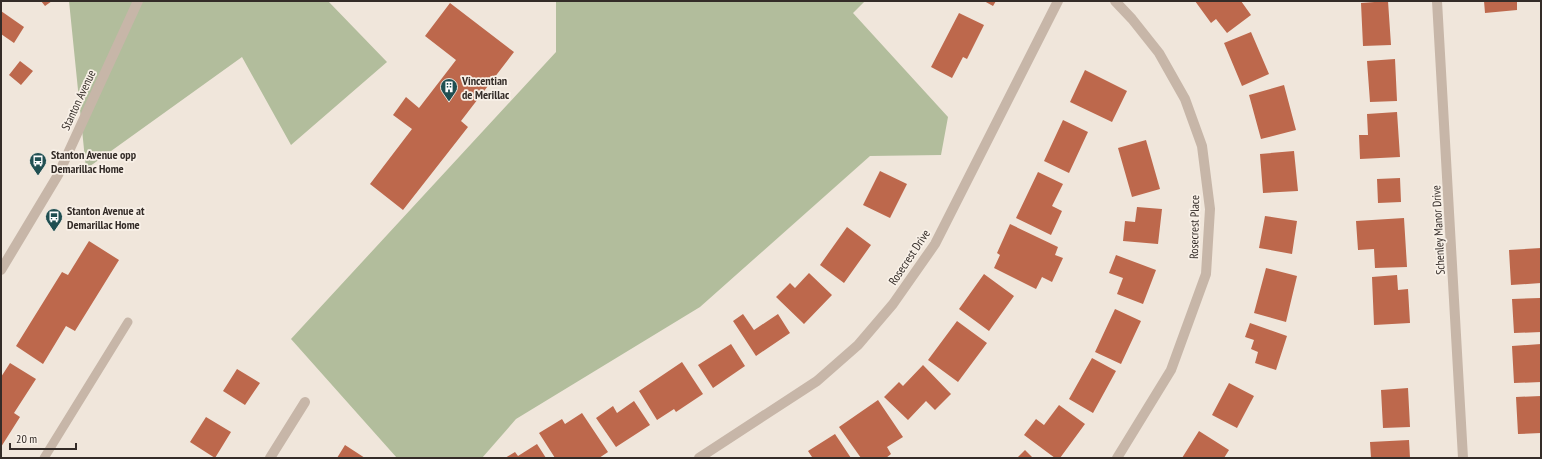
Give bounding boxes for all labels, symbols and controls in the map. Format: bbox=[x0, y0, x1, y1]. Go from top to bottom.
street label: Stanton Avenue bbox=[58, 67, 98, 133]
place label: Vincentian de Merillac bbox=[461, 73, 510, 102]
building icon: Vincentian de Merillac bbox=[439, 77, 459, 102]
place label: Stanton Avenue opp Demarillac Home bbox=[51, 147, 137, 176]
bus stop icon: Stanton Avenue opp Demarillac Home bbox=[28, 151, 48, 176]
street label: Schenley Manor Drive bbox=[1428, 185, 1448, 275]
street label: Rosecrest Place bbox=[1186, 195, 1202, 259]
place label: Stanton Avenue at Demarillac Home bbox=[67, 203, 145, 232]
bus stop icon: Stanton Avenue at Demarillac Home bbox=[44, 207, 64, 232]
street label: Rosecrest Drive bbox=[885, 226, 933, 288]
scale bar bbox=[10, 425, 76, 451]
text: 20 m bbox=[16, 431, 37, 446]

